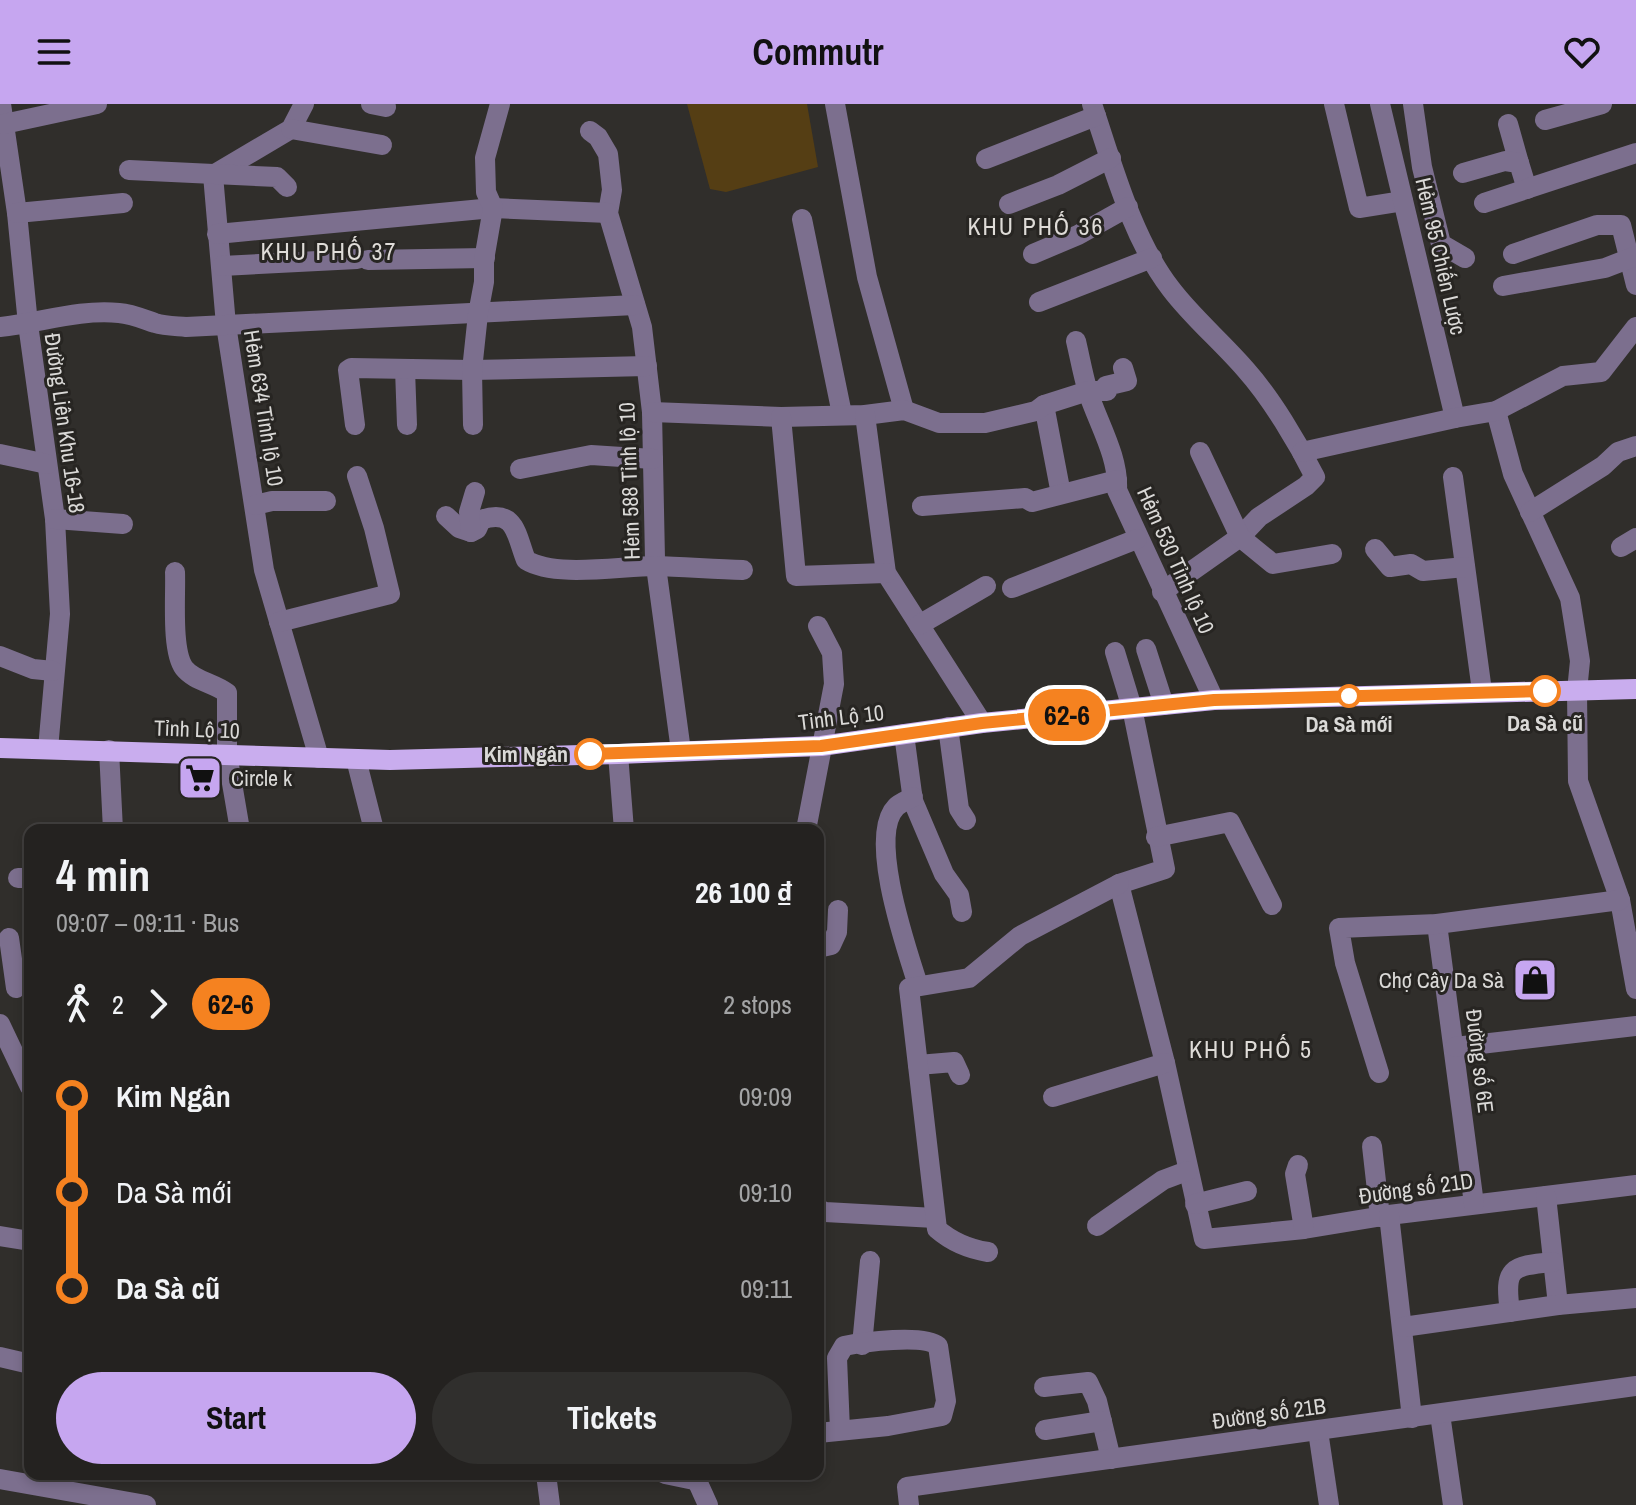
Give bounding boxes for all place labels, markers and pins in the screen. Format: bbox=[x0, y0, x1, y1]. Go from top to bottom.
marker: Da Sà cũ bbox=[1530, 676, 1560, 706]
marker: Da Sà mới bbox=[1338, 685, 1360, 707]
place label: Da Sà cũ bbox=[1507, 708, 1583, 738]
place label: Da Sà mới bbox=[1305, 709, 1393, 739]
place label: Kim Ngân bbox=[484, 739, 568, 769]
marker: Kim Ngân bbox=[575, 739, 605, 769]
supermarket icon: Circle k bbox=[176, 754, 224, 802]
place label: Circle k bbox=[231, 763, 293, 793]
shop icon: Chợ Cây Da Sà bbox=[1511, 956, 1559, 1004]
place label: Chợ Cây Da Sà bbox=[1379, 965, 1504, 995]

